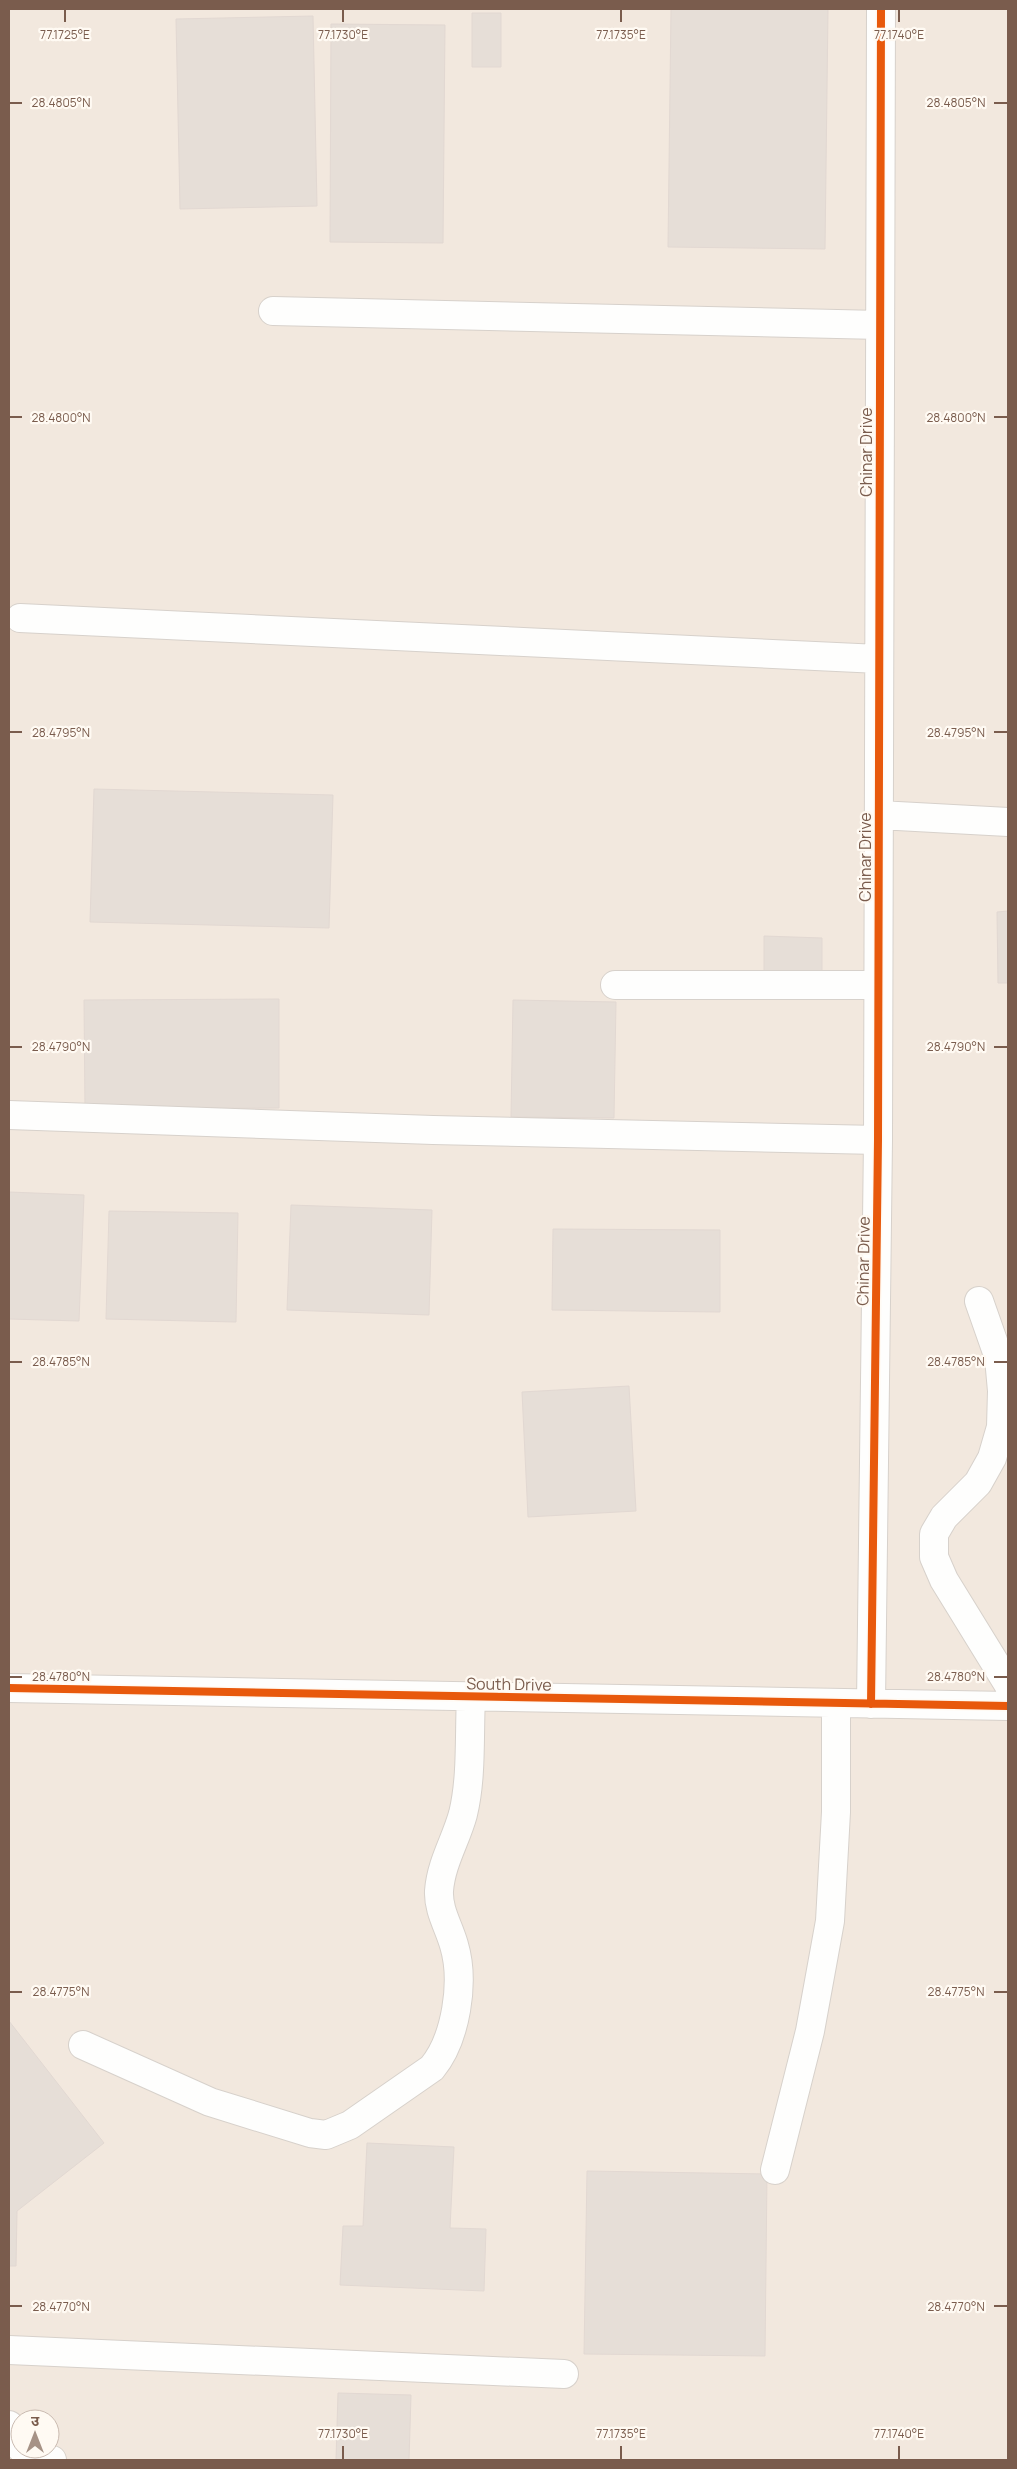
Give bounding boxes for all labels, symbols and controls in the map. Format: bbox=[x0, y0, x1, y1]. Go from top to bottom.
text: 77.1725°E bbox=[40, 26, 90, 43]
text: 77.1730°E bbox=[318, 26, 368, 43]
text: 77.1735°E bbox=[596, 26, 646, 43]
text: 77.1740°E bbox=[874, 26, 924, 43]
text: 28.4805°N bbox=[32, 94, 90, 111]
text: 28.4805°N bbox=[927, 94, 985, 111]
street label: Chinar Drive bbox=[855, 407, 877, 497]
text: 28.4800°N bbox=[31, 409, 91, 426]
text: 28.4800°N bbox=[926, 409, 986, 426]
text: 28.4795°N bbox=[32, 724, 90, 741]
text: 28.4795°N bbox=[927, 724, 985, 741]
street label: Chinar Drive bbox=[854, 812, 876, 902]
text: 28.4790°N bbox=[32, 1038, 90, 1055]
text: 28.4790°N bbox=[927, 1038, 985, 1055]
street label: Chinar Drive bbox=[851, 1216, 875, 1306]
text: 28.4785°N bbox=[32, 1353, 90, 1370]
text: 28.4785°N bbox=[927, 1353, 985, 1370]
text: 28.4780°N bbox=[32, 1668, 90, 1685]
text: 28.4780°N bbox=[927, 1668, 985, 1685]
street label: South Drive bbox=[466, 1672, 552, 1696]
text: 28.4775°N bbox=[33, 1983, 89, 2000]
text: 28.4775°N bbox=[928, 1983, 984, 2000]
text: 28.4770°N bbox=[32, 2298, 90, 2315]
text: 28.4770°N bbox=[927, 2298, 985, 2315]
north arrow bbox=[10, 2409, 60, 2459]
text: उ bbox=[31, 2411, 40, 2430]
text: 77.1730°E bbox=[318, 2425, 368, 2442]
text: 77.1735°E bbox=[596, 2425, 646, 2442]
text: 77.1740°E bbox=[874, 2425, 924, 2442]

